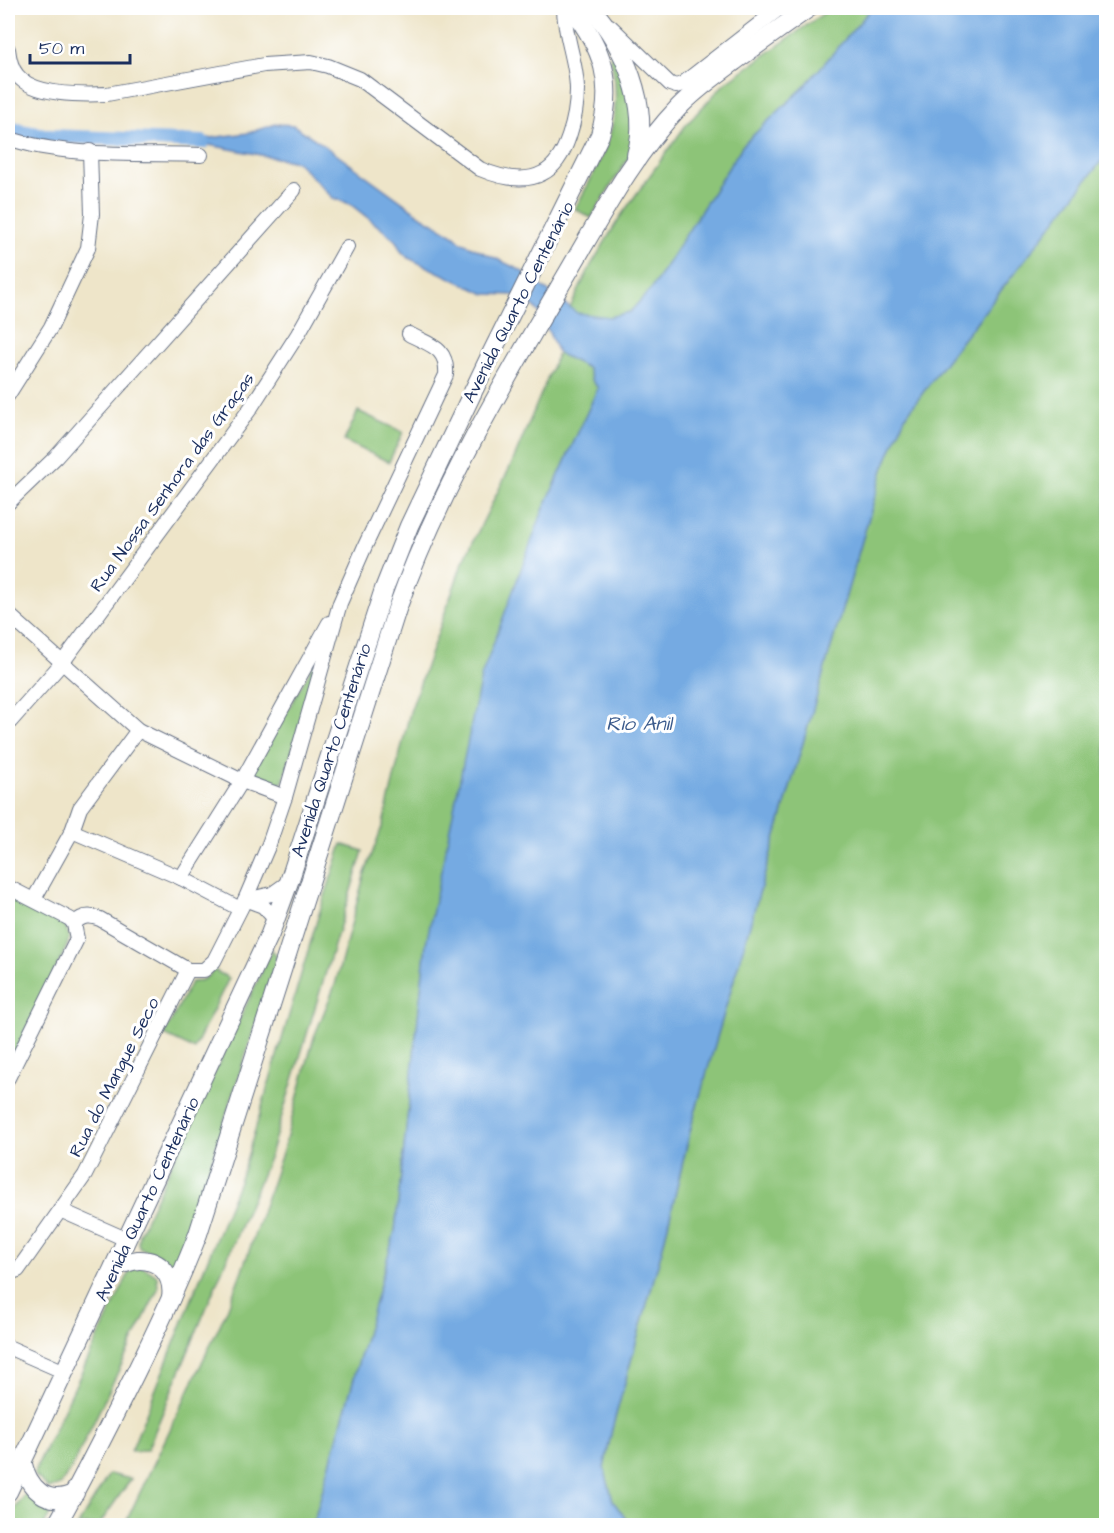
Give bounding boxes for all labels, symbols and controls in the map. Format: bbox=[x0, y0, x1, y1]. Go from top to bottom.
scale bar bbox=[30, 27, 130, 65]
text: 50 m bbox=[39, 36, 84, 61]
street label: Avenida Quarto Centenário bbox=[457, 197, 580, 407]
street label: Rua Nossa Senhora das Graças bbox=[84, 368, 261, 597]
street label: Avenida Quarto Centenário bbox=[285, 640, 378, 860]
water label: Rio Anil bbox=[606, 710, 675, 738]
street label: Rua do Mangue Seco bbox=[63, 993, 166, 1162]
street label: Avenida Quarto Centenário bbox=[89, 1093, 206, 1306]

